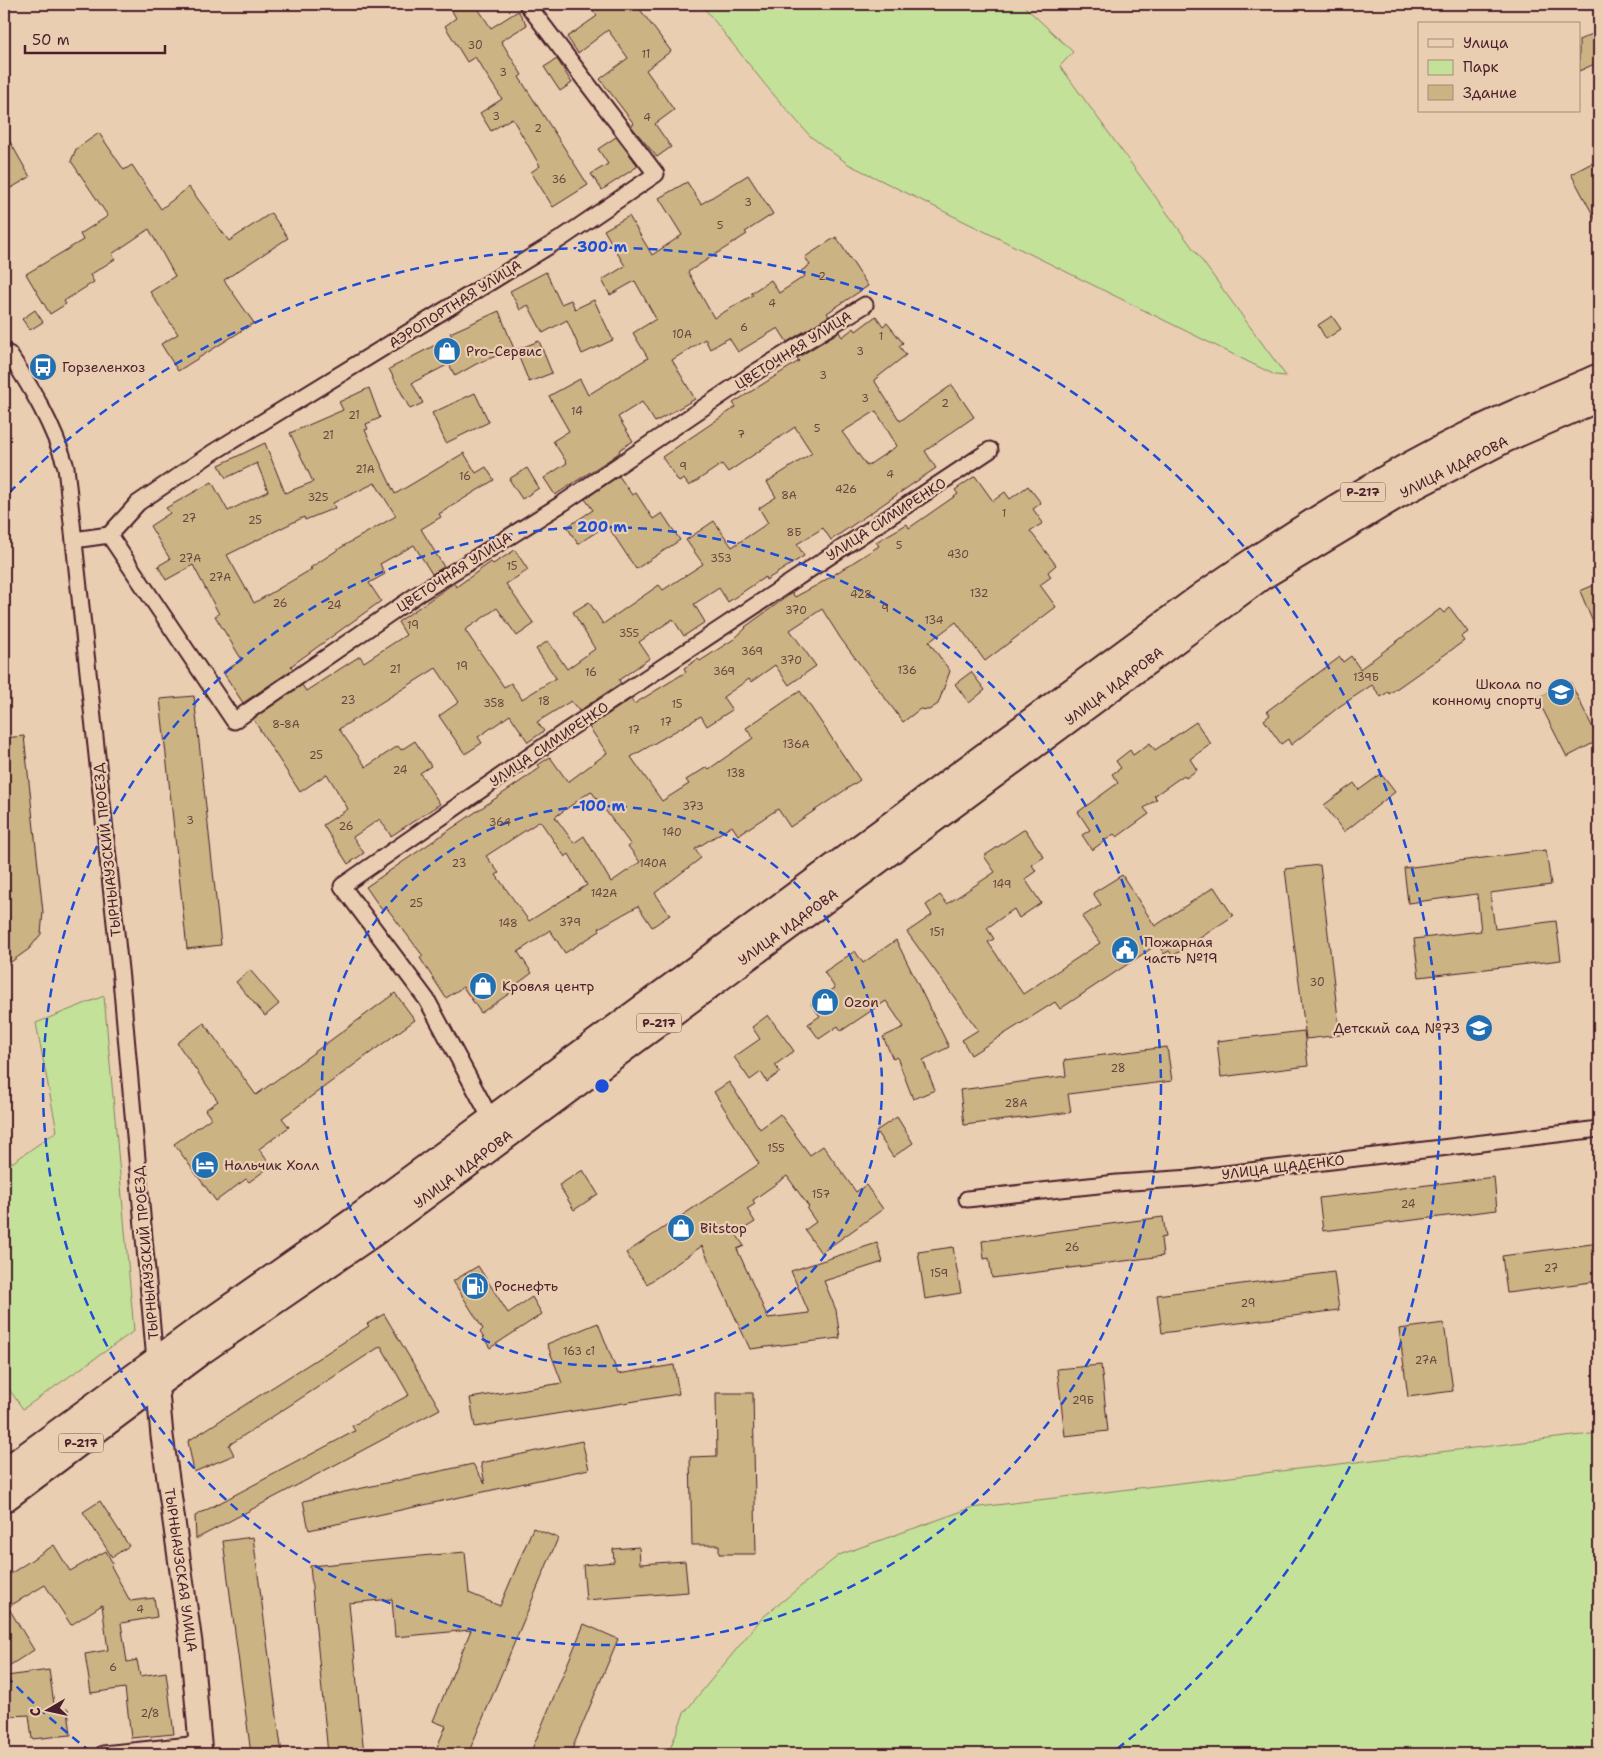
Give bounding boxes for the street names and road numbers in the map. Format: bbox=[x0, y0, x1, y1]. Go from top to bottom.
street label: АЭРОПОРТНАЯ УЛИЦА bbox=[385, 256, 525, 352]
street label: ЦВЕТОЧНАЯ УЛИЦА bbox=[731, 307, 855, 393]
street label: УЛИЦА ИДАРОВА bbox=[1397, 432, 1511, 502]
street label: УЛИЦА СИМИРЕНКО bbox=[823, 473, 949, 565]
road number: Р-217 bbox=[1340, 482, 1386, 502]
street label: ЦВЕТОЧНАЯ УЛИЦА bbox=[393, 528, 515, 616]
street label: УЛИЦА ИДАРОВА bbox=[1061, 643, 1167, 729]
street label: УЛИЦА СИМИРЕНКО bbox=[486, 698, 612, 790]
street label: ТЫРНЫАУЗСКИЙ ПРОЕЗД bbox=[89, 762, 125, 938]
street label: УЛИЦА ИДАРОВА bbox=[734, 885, 842, 969]
road number: Р-217 bbox=[636, 1014, 682, 1032]
street label: УЛИЦА ИДАРОВА bbox=[410, 1126, 516, 1212]
street label: УЛИЦА ЩАДЕНКО bbox=[1221, 1151, 1345, 1183]
street label: ТЫРНЫАУЗСКИЙ ПРОЕЗД bbox=[129, 1165, 163, 1341]
road number: Р-217 bbox=[58, 1434, 104, 1452]
street label: ТЫРНЫАУЗСКАЯ УЛИЦА bbox=[161, 1487, 201, 1653]

